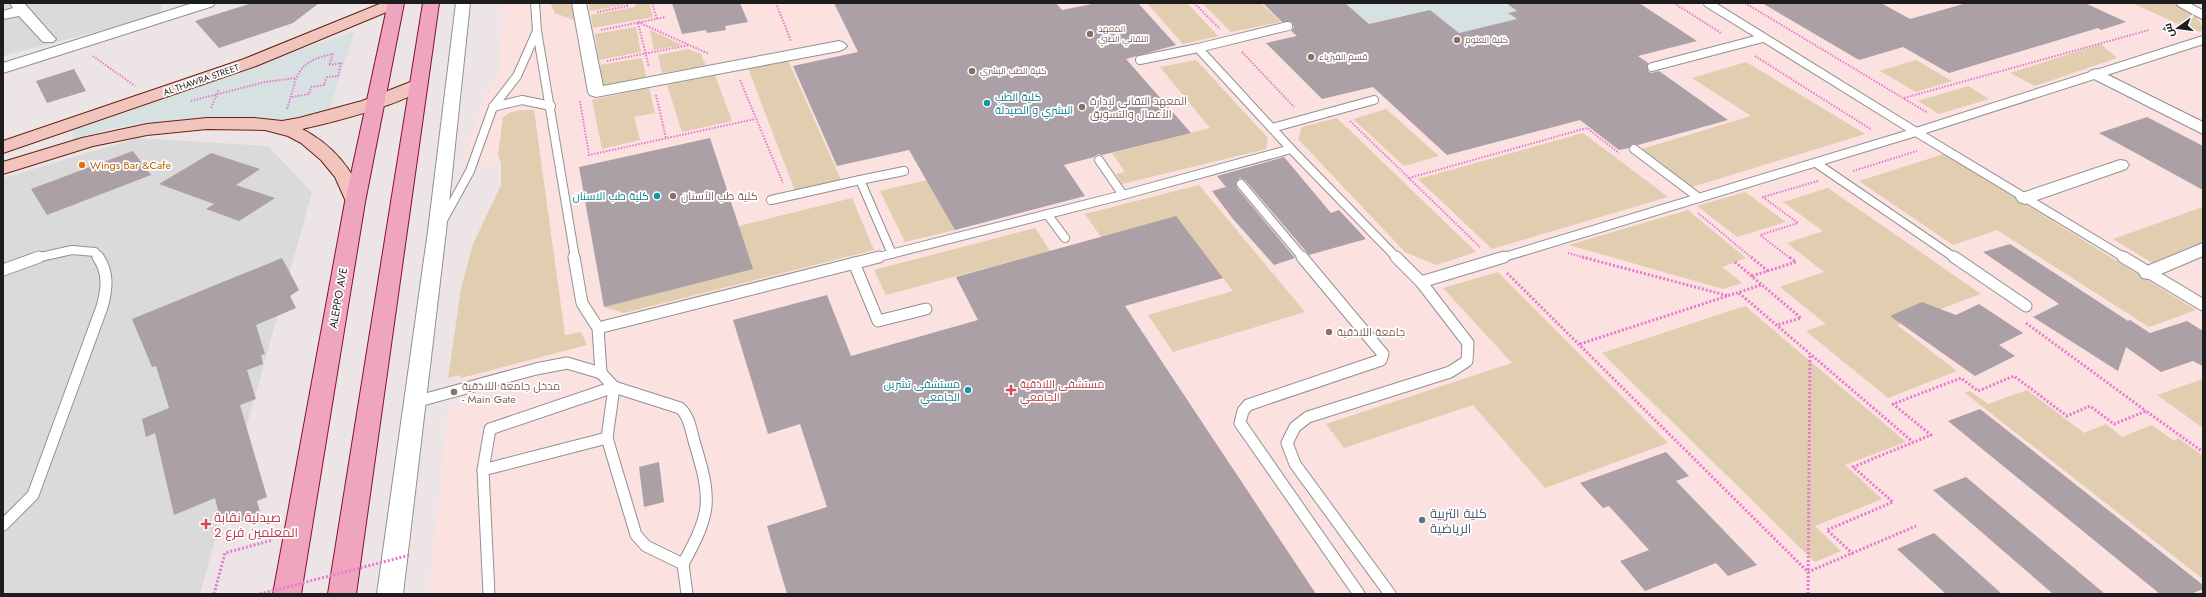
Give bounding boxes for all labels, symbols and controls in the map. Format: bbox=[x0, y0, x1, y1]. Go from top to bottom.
north arrow bbox=[2158, 8, 2198, 48]
place label: المعهد التقاني الطبي bbox=[1098, 22, 1149, 46]
text: ش bbox=[2159, 22, 2178, 39]
marker: المعهد التقاني الطبي bbox=[1085, 29, 1095, 39]
place label: كلية العلوم bbox=[1465, 33, 1508, 46]
marker: كلية العلوم bbox=[1452, 35, 1462, 45]
place label: قسم الفيزياء bbox=[1319, 50, 1368, 63]
marker: قسم الفيزياء bbox=[1306, 52, 1316, 62]
street label: AL THAWRA STREET bbox=[161, 60, 241, 99]
place label: كلية الطب البشري bbox=[980, 64, 1047, 78]
marker: كلية الطب البشري bbox=[967, 66, 977, 76]
place label: كلية الطب البشري و الصيدلة bbox=[995, 89, 1073, 119]
place label: المعهد التقاني لإدارة الأعمال والتسويق bbox=[1090, 93, 1187, 122]
marker: كلية الطب البشري و الصيدلة bbox=[982, 98, 992, 108]
marker: المعهد التقاني لإدارة الأعمال والتسويق bbox=[1077, 102, 1087, 112]
place label: Wings Bar &Cafe bbox=[90, 157, 171, 173]
marker: Wings Bar &Cafe bbox=[77, 160, 87, 170]
place label: كلية طب الاسنان bbox=[572, 188, 649, 204]
place label: كلية طب الأسنان bbox=[681, 188, 758, 204]
marker: كلية طب الاسنان bbox=[652, 191, 662, 201]
marker: كلية طب الأسنان bbox=[668, 191, 678, 201]
street label: ALEPPO AVE bbox=[325, 266, 351, 330]
place label: جامعة اللاذقية bbox=[1337, 324, 1405, 340]
marker: جامعة اللاذقية bbox=[1324, 327, 1334, 337]
place label: مستشفى تشرين الجامعي bbox=[884, 376, 960, 406]
place label: مستشفى اللاذقية الجامعي bbox=[1020, 376, 1104, 406]
place label: مدخل جامعة اللاذقية - Main Gate bbox=[462, 378, 560, 407]
marker: مستشفى اللاذقية الجامعي bbox=[1005, 384, 1017, 396]
marker: مستشفى تشرين الجامعي bbox=[963, 385, 973, 395]
marker: مدخل جامعة اللاذقية - Main Gate bbox=[449, 387, 459, 397]
place label: كلية التربية الرياضية bbox=[1430, 504, 1487, 538]
place label: صيدلية نقابة المعلمين فرع 2 bbox=[214, 508, 298, 542]
marker: كلية التربية الرياضية bbox=[1417, 515, 1427, 525]
marker: صيدلية نقابة المعلمين فرع 2 bbox=[201, 519, 211, 529]

